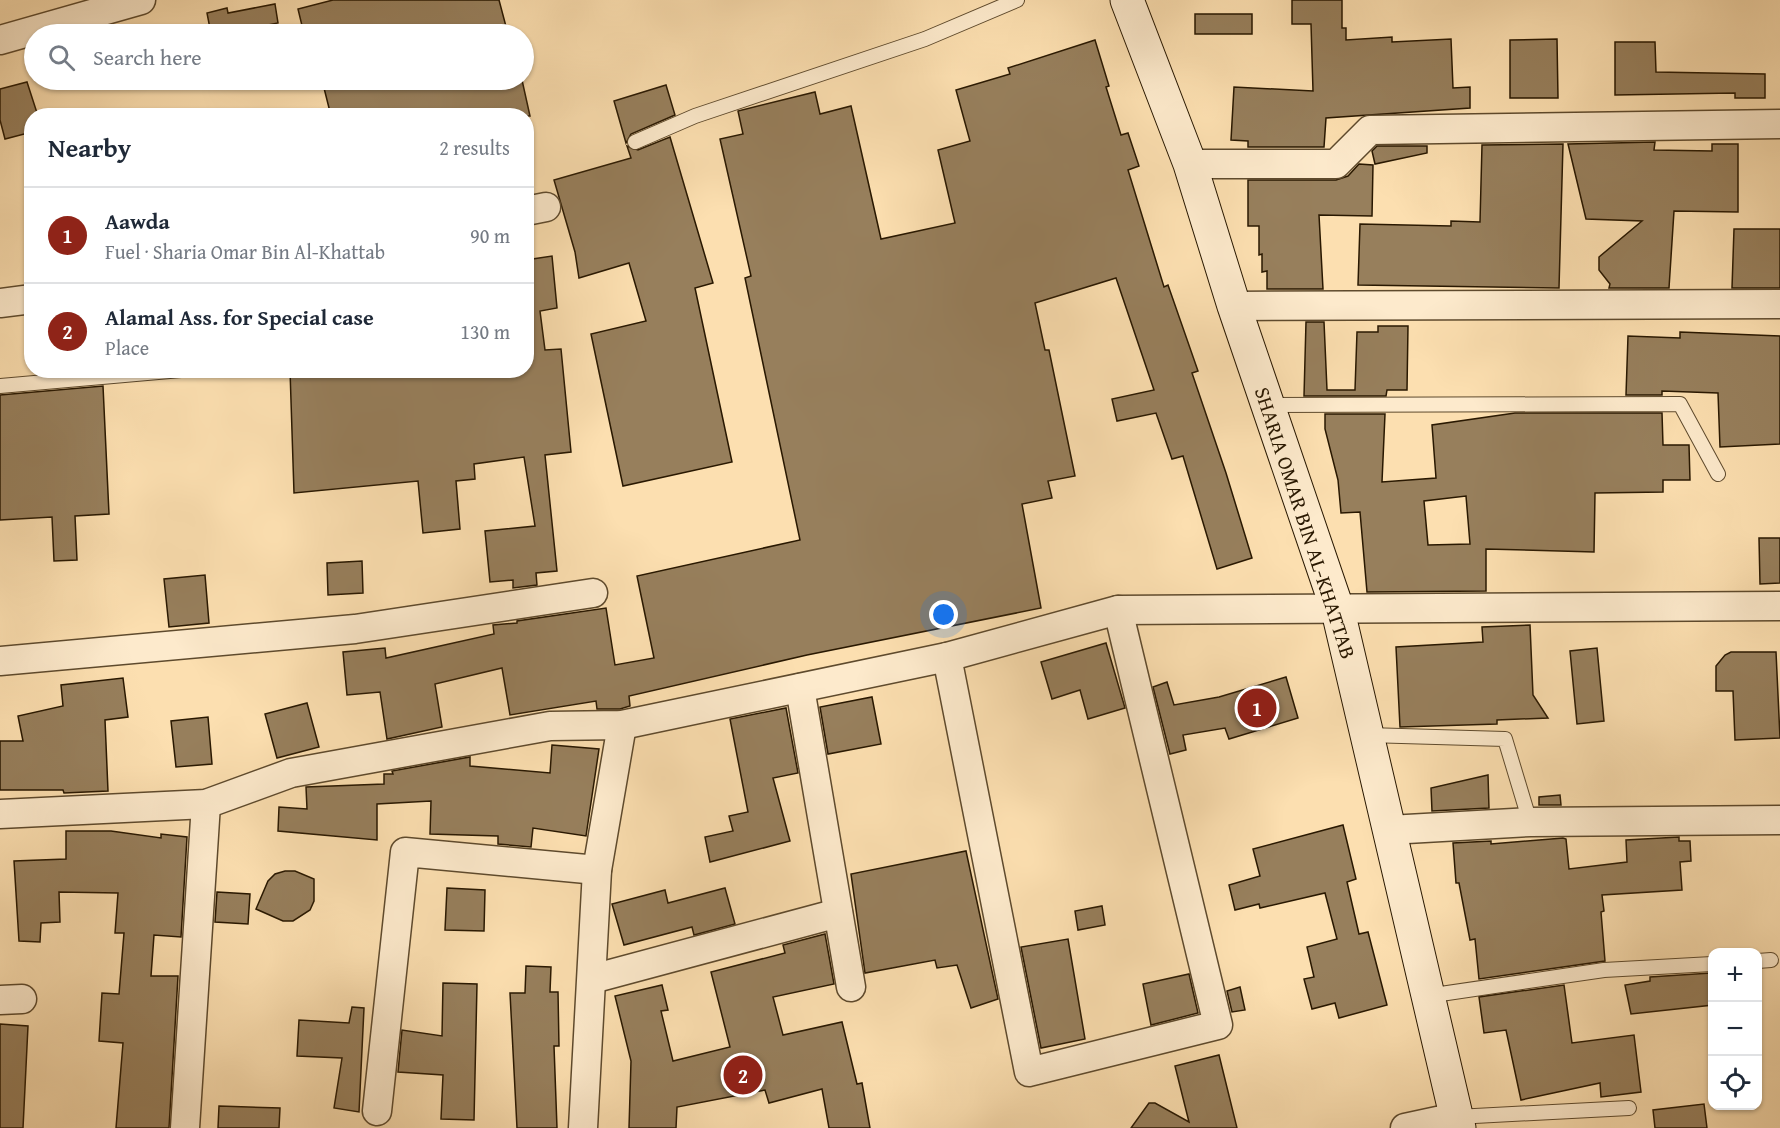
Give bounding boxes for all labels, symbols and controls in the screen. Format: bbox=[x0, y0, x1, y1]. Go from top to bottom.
search box bbox=[24, 24, 534, 90]
icon: search bbox=[45, 41, 78, 74]
text: Search here bbox=[93, 41, 202, 73]
text: Nearby bbox=[48, 128, 131, 167]
text: 2 results bbox=[439, 133, 510, 162]
text: Aawda bbox=[105, 205, 170, 237]
text: 1 bbox=[62, 221, 73, 250]
text: 90 m bbox=[470, 221, 510, 250]
text: Fuel · Sharia Omar Bin Al-Khattab bbox=[105, 237, 385, 266]
text: Alamal Ass. for Special case bbox=[105, 301, 374, 333]
text: 2 bbox=[62, 317, 73, 346]
text: 130 m bbox=[460, 317, 510, 346]
text: Place bbox=[105, 333, 149, 362]
street label: SHARIA OMAR BIN AL-KHATTAB bbox=[1247, 383, 1364, 663]
your location bbox=[929, 600, 958, 629]
pin: 1 bbox=[1238, 686, 1276, 730]
map controls bbox=[1708, 948, 1762, 1110]
button: + bbox=[1708, 948, 1762, 1002]
button: − bbox=[1708, 1002, 1762, 1056]
pin: 2 bbox=[724, 1052, 762, 1098]
button: locate bbox=[1708, 1056, 1762, 1110]

